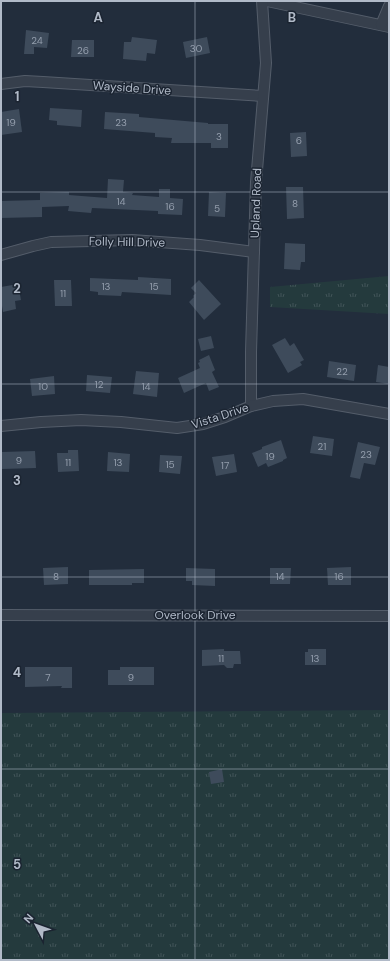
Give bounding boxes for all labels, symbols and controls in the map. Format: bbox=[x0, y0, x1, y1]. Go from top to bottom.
text: A bbox=[93, 9, 103, 26]
text: B bbox=[288, 9, 296, 26]
house number: 24 bbox=[31, 34, 43, 47]
house number: 30 bbox=[190, 42, 203, 55]
house number: 26 bbox=[77, 44, 89, 57]
street label: Wayside Drive bbox=[92, 77, 172, 99]
text: 1 bbox=[15, 88, 19, 105]
house number: 19 bbox=[6, 116, 16, 129]
house number: 23 bbox=[115, 116, 127, 129]
house number: 3 bbox=[216, 130, 222, 143]
house number: 6 bbox=[296, 134, 302, 147]
street label: Upland Road bbox=[247, 168, 265, 238]
house number: 14 bbox=[116, 195, 126, 208]
house number: 8 bbox=[292, 197, 298, 210]
house number: 16 bbox=[165, 200, 175, 213]
house number: 5 bbox=[214, 202, 220, 215]
street label: Folly Hill Drive bbox=[89, 233, 166, 251]
text: 2 bbox=[13, 280, 21, 297]
house number: 13 bbox=[101, 280, 111, 293]
house number: 15 bbox=[149, 280, 159, 293]
house number: 11 bbox=[60, 287, 66, 300]
house number: 22 bbox=[336, 365, 348, 378]
house number: 12 bbox=[95, 378, 104, 391]
house number: 10 bbox=[38, 380, 48, 393]
house number: 14 bbox=[141, 380, 151, 393]
street label: Vista Drive bbox=[189, 399, 251, 433]
house number: 21 bbox=[318, 440, 326, 453]
house number: 23 bbox=[360, 448, 372, 461]
house number: 19 bbox=[265, 450, 275, 463]
house number: 9 bbox=[16, 454, 22, 467]
house number: 11 bbox=[65, 456, 71, 469]
house number: 13 bbox=[113, 456, 123, 469]
house number: 15 bbox=[165, 458, 175, 471]
house number: 17 bbox=[221, 459, 229, 472]
text: 3 bbox=[13, 472, 21, 489]
house number: 8 bbox=[53, 570, 59, 583]
house number: 14 bbox=[275, 570, 285, 583]
house number: 16 bbox=[334, 570, 344, 583]
street label: Overlook Drive bbox=[154, 607, 236, 623]
house number: 11 bbox=[218, 652, 224, 665]
house number: 13 bbox=[310, 652, 320, 665]
text: 4 bbox=[13, 664, 21, 681]
house number: 7 bbox=[45, 671, 51, 684]
house number: 9 bbox=[128, 671, 134, 684]
text: 5 bbox=[13, 856, 21, 873]
north arrow bbox=[16, 905, 56, 945]
text: N bbox=[21, 911, 36, 926]

